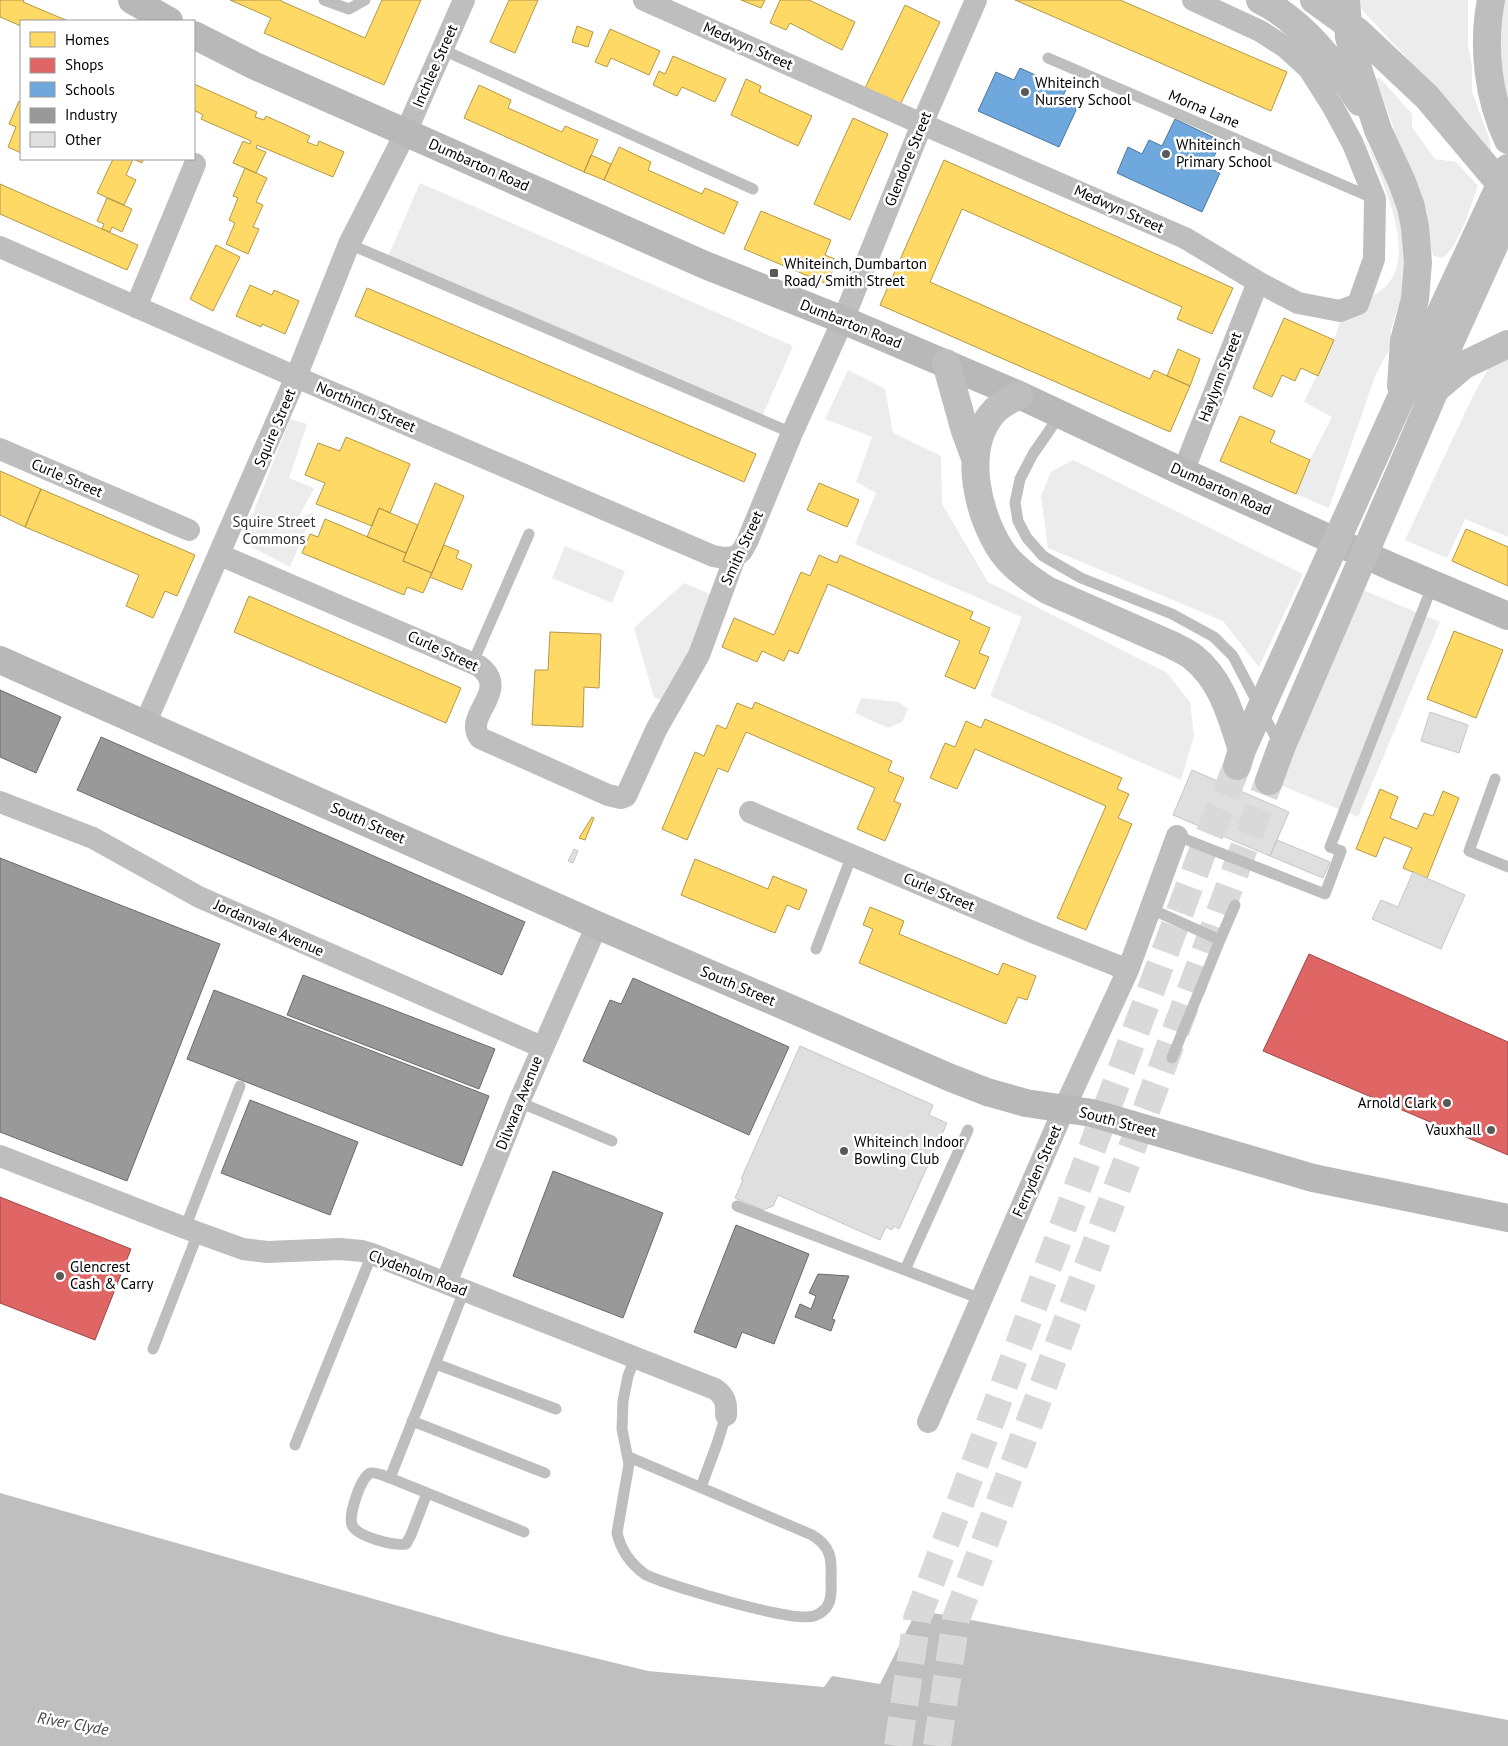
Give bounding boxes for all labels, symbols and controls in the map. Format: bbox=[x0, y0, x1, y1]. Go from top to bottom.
street label: Medwyn Street bbox=[700, 17, 796, 74]
legend bbox=[20, 20, 195, 160]
street label: Inchlee Street bbox=[408, 21, 461, 110]
text: Homes bbox=[65, 30, 109, 49]
text: Shops bbox=[65, 55, 104, 74]
place label: Whiteinch Nursery School bbox=[1035, 73, 1132, 109]
text: Schools bbox=[65, 80, 115, 99]
street label: Morna Lane bbox=[1166, 85, 1243, 132]
marker: Whiteinch Nursery School bbox=[1019, 86, 1031, 98]
text: Industry bbox=[65, 105, 117, 124]
street label: Glendore Street bbox=[880, 109, 935, 209]
text: Other bbox=[65, 130, 101, 149]
street label: Dumbarton Road bbox=[426, 134, 532, 195]
place label: Whiteinch Primary School bbox=[1176, 135, 1272, 171]
marker: Whiteinch Primary School bbox=[1160, 148, 1172, 160]
street label: Medwyn Street bbox=[1071, 180, 1167, 237]
place label: Whiteinch, Dumbarton Road/ Smith Street bbox=[784, 254, 927, 290]
marker: Whiteinch, Dumbarton Road/ Smith Street bbox=[768, 267, 780, 279]
street label: Dumbarton Road bbox=[798, 294, 905, 353]
street label: Haylynn Street bbox=[1194, 329, 1245, 424]
street label: Northinch Street bbox=[313, 377, 419, 436]
street label: Squire Street bbox=[250, 386, 300, 470]
street label: Curle Street bbox=[29, 454, 106, 501]
street label: Dumbarton Road bbox=[1168, 458, 1274, 519]
street label: Smith Street bbox=[716, 508, 767, 588]
park label: Squire Street Commons bbox=[232, 512, 316, 548]
street label: Curle Street bbox=[405, 626, 482, 675]
street label: South Street bbox=[328, 798, 408, 847]
street label: Curle Street bbox=[901, 868, 978, 915]
street label: Jordanvale Avenue bbox=[210, 894, 327, 960]
street label: South Street bbox=[698, 961, 779, 1010]
street label: Dilwara Avenue bbox=[491, 1053, 546, 1153]
place label: Arnold Clark bbox=[1358, 1093, 1438, 1112]
marker: Arnold Clark bbox=[1441, 1097, 1453, 1109]
street label: South Street bbox=[1077, 1102, 1159, 1141]
place label: Vauxhall bbox=[1425, 1120, 1482, 1139]
street label: Ferryden Street bbox=[1008, 1122, 1065, 1220]
marker: Vauxhall bbox=[1485, 1124, 1497, 1136]
place label: Whiteinch Indoor Bowling Club bbox=[854, 1132, 964, 1168]
marker: Whiteinch Indoor Bowling Club bbox=[838, 1145, 850, 1157]
street label: Clydeholm Road bbox=[366, 1245, 470, 1300]
place label: Glencrest Cash & Carry bbox=[70, 1257, 153, 1293]
marker: Glencrest Cash & Carry bbox=[54, 1270, 66, 1282]
water label: River Clyde bbox=[36, 1707, 111, 1739]

